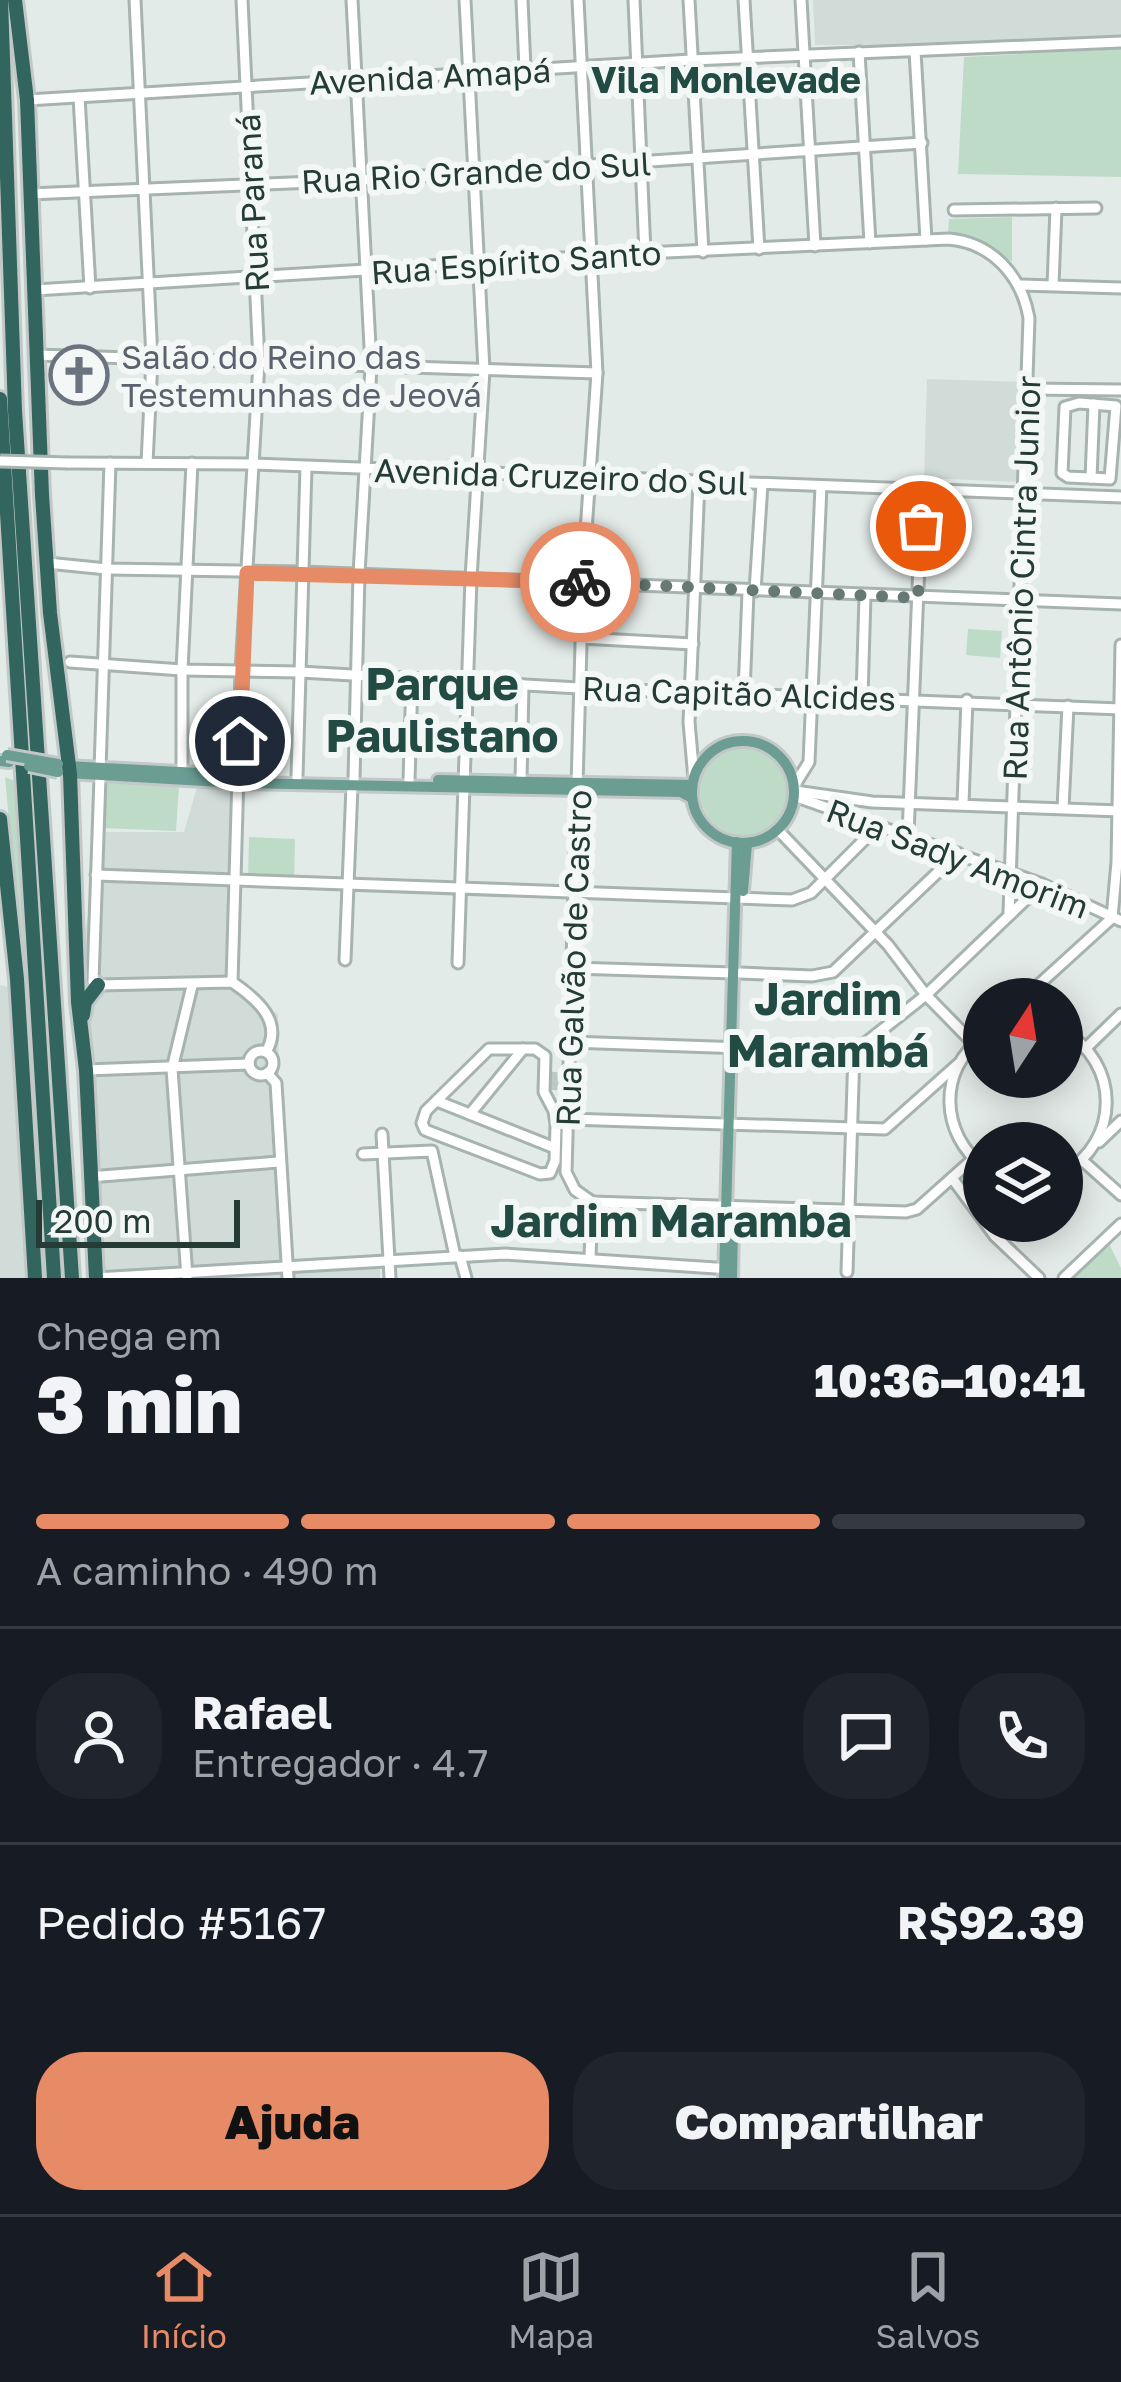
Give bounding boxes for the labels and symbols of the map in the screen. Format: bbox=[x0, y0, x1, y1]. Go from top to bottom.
street label: Avenida Amapá bbox=[308, 50, 552, 102]
district label: Vila Monlevade bbox=[591, 58, 861, 101]
street label: Rua Paraná bbox=[228, 113, 276, 293]
street label: Rua Rio Grande do Sul bbox=[300, 143, 652, 201]
street label: Rua Espírito Santo bbox=[369, 232, 663, 292]
place label: Salão do Reino das Testemunhas de Jeová bbox=[121, 337, 482, 414]
church icon: Salão do Reino das Testemunhas de Jeová bbox=[48, 344, 110, 406]
street label: Rua Antônio Cintra Junior bbox=[994, 375, 1048, 781]
street label: Avenida Cruzeiro do Sul bbox=[373, 450, 749, 502]
pin bbox=[870, 475, 972, 577]
courier bbox=[520, 522, 640, 642]
district label: Parque Paulistano bbox=[325, 656, 559, 762]
street label: Rua Capitão Alcides bbox=[581, 668, 897, 718]
pin bbox=[189, 690, 291, 792]
street label: Rua Galvão de Castro bbox=[548, 789, 598, 1127]
street label: Rua Sady Amorim bbox=[821, 790, 1095, 926]
district label: Jardim Marambá bbox=[727, 971, 929, 1077]
north arrow bbox=[963, 978, 1083, 1098]
district label: Jardim Maramba bbox=[490, 1193, 852, 1247]
scale bar bbox=[36, 1194, 240, 1247]

